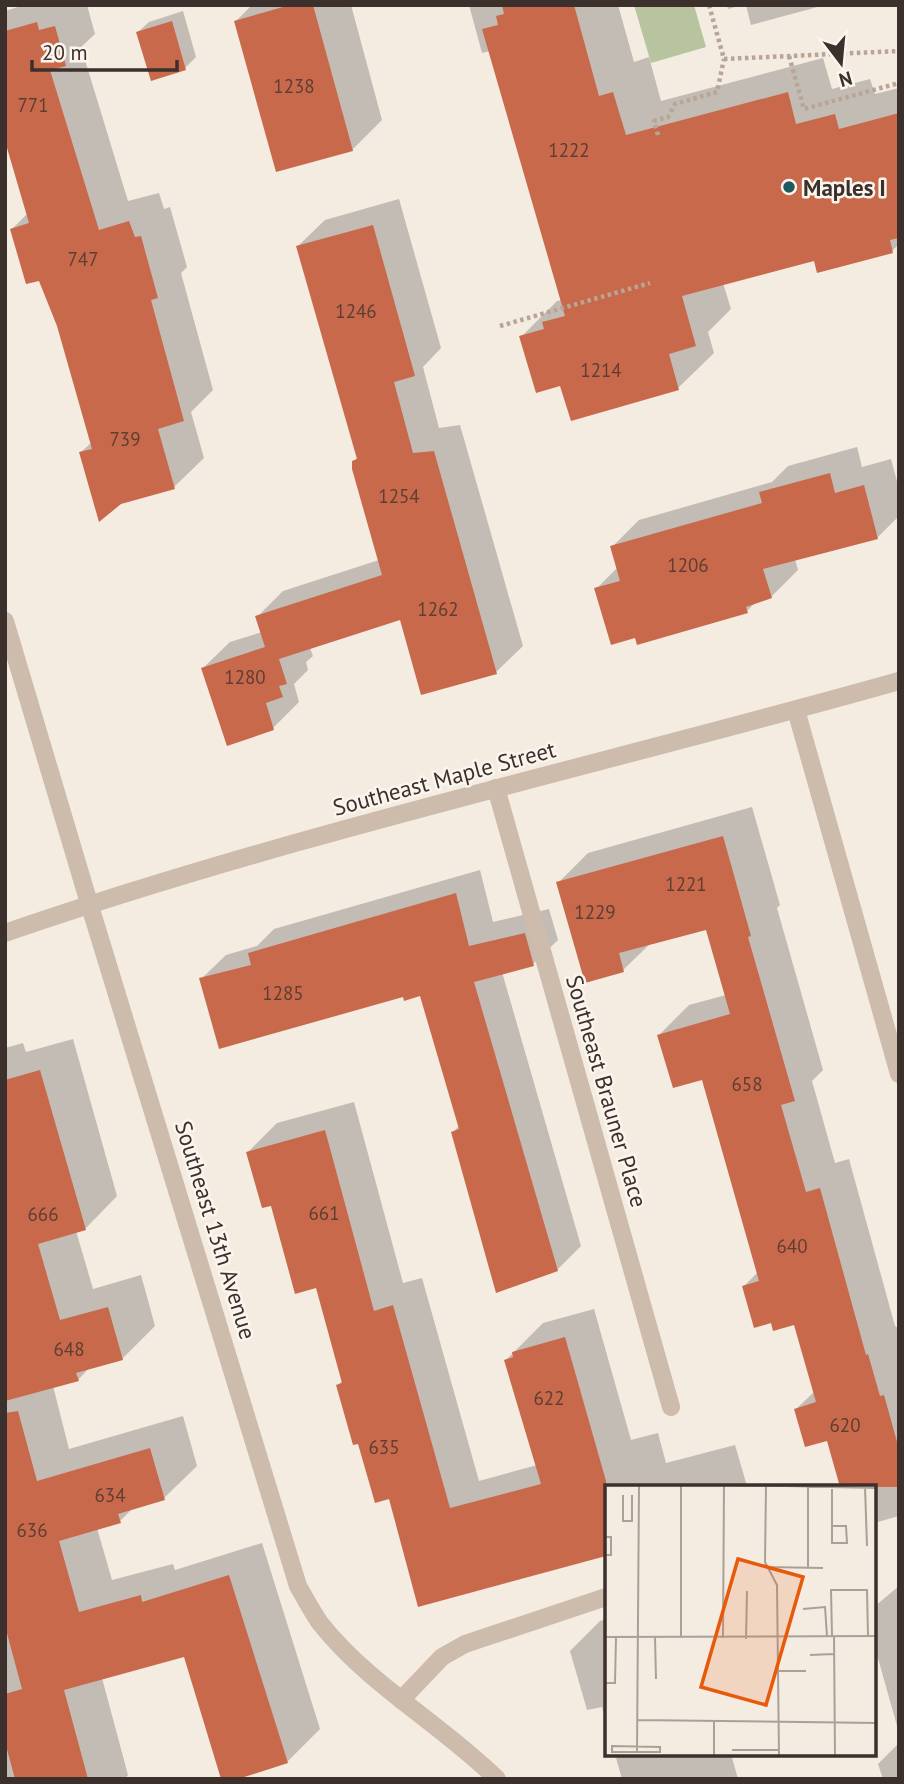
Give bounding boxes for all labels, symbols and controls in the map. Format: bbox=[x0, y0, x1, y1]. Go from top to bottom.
scale bar bbox=[32, 28, 177, 72]
north arrow bbox=[806, 28, 876, 98]
text: 20 m bbox=[42, 39, 88, 66]
text: N bbox=[836, 66, 855, 93]
house number: 1238 bbox=[273, 74, 315, 98]
house number: 771 bbox=[17, 93, 49, 117]
house number: 1222 bbox=[548, 138, 590, 162]
place label: Maples I bbox=[803, 173, 886, 202]
marker: Maples I bbox=[781, 179, 797, 195]
house number: 747 bbox=[67, 247, 99, 271]
house number: 1246 bbox=[335, 299, 377, 323]
house number: 1214 bbox=[580, 358, 622, 382]
house number: 739 bbox=[109, 427, 141, 451]
house number: 1254 bbox=[378, 484, 420, 508]
house number: 1206 bbox=[667, 553, 709, 577]
house number: 1262 bbox=[417, 597, 459, 621]
house number: 1280 bbox=[224, 665, 266, 689]
street label: Southeast Maple Street bbox=[329, 734, 559, 822]
house number: 1221 bbox=[665, 872, 707, 896]
house number: 1229 bbox=[574, 900, 616, 924]
street label: Southeast Brauner Place bbox=[560, 972, 654, 1210]
house number: 1285 bbox=[262, 981, 304, 1005]
house number: 658 bbox=[731, 1072, 763, 1096]
street label: Southeast 13th Avenue bbox=[169, 1117, 263, 1343]
house number: 661 bbox=[308, 1201, 340, 1225]
house number: 666 bbox=[27, 1202, 59, 1226]
house number: 640 bbox=[776, 1234, 808, 1258]
house number: 648 bbox=[53, 1337, 85, 1361]
house number: 622 bbox=[533, 1386, 565, 1410]
house number: 620 bbox=[829, 1413, 861, 1437]
house number: 635 bbox=[368, 1435, 400, 1459]
house number: 634 bbox=[94, 1483, 126, 1507]
inset map bbox=[605, 1485, 876, 1756]
house number: 636 bbox=[16, 1518, 48, 1542]

